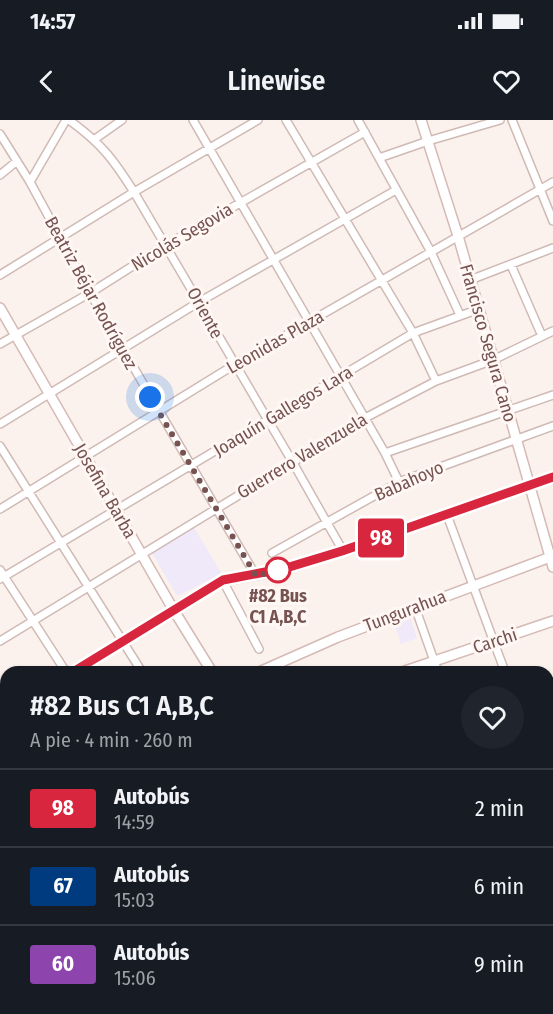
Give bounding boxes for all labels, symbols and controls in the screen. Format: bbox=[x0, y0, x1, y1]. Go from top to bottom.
text: 14:57 bbox=[30, 8, 76, 35]
icon: back bbox=[30, 65, 63, 98]
text: Linewise bbox=[228, 65, 325, 97]
icon: heart bbox=[490, 65, 523, 98]
street label: Nicolás Segovia bbox=[127, 198, 237, 276]
street label: Beatriz Béjar Rodríguez bbox=[40, 213, 142, 373]
street label: Francisco Segura Cano bbox=[455, 261, 521, 425]
street label: Oriente bbox=[182, 284, 228, 342]
street label: Leonidas Plaza bbox=[222, 305, 328, 379]
street label: Joaquín Gallegos Lara bbox=[209, 361, 357, 461]
your location bbox=[135, 382, 165, 412]
street label: Guerrero Valenzuela bbox=[233, 408, 371, 504]
street label: Josefina Barba bbox=[69, 440, 141, 543]
street label: Babahoyo bbox=[371, 456, 447, 506]
line badge: 98 bbox=[354, 518, 408, 558]
text: 98 bbox=[370, 525, 392, 551]
marker: #82 Bus C1 A,B,C bbox=[265, 557, 291, 583]
place label: #82 Bus C1 A,B,C bbox=[249, 585, 307, 628]
street label: Tungurahua bbox=[361, 585, 449, 637]
street label: Carchi bbox=[470, 624, 520, 658]
button: heart bbox=[461, 686, 524, 749]
text: #82 Bus C1 A,B,C bbox=[30, 689, 214, 722]
text: A pie · 4 min · 260 m bbox=[30, 728, 193, 752]
text: Autobús bbox=[114, 783, 189, 810]
text: 98 bbox=[52, 795, 74, 821]
text: 2 min bbox=[475, 795, 524, 822]
text: 14:59 bbox=[114, 810, 154, 834]
text: Autobús bbox=[114, 861, 189, 888]
text: 67 bbox=[53, 873, 73, 899]
text: 6 min bbox=[474, 873, 524, 900]
text: 15:03 bbox=[114, 888, 154, 912]
text: Autobús bbox=[114, 939, 189, 966]
text: 60 bbox=[52, 951, 74, 977]
text: 9 min bbox=[474, 951, 524, 978]
text: 15:06 bbox=[114, 966, 156, 990]

